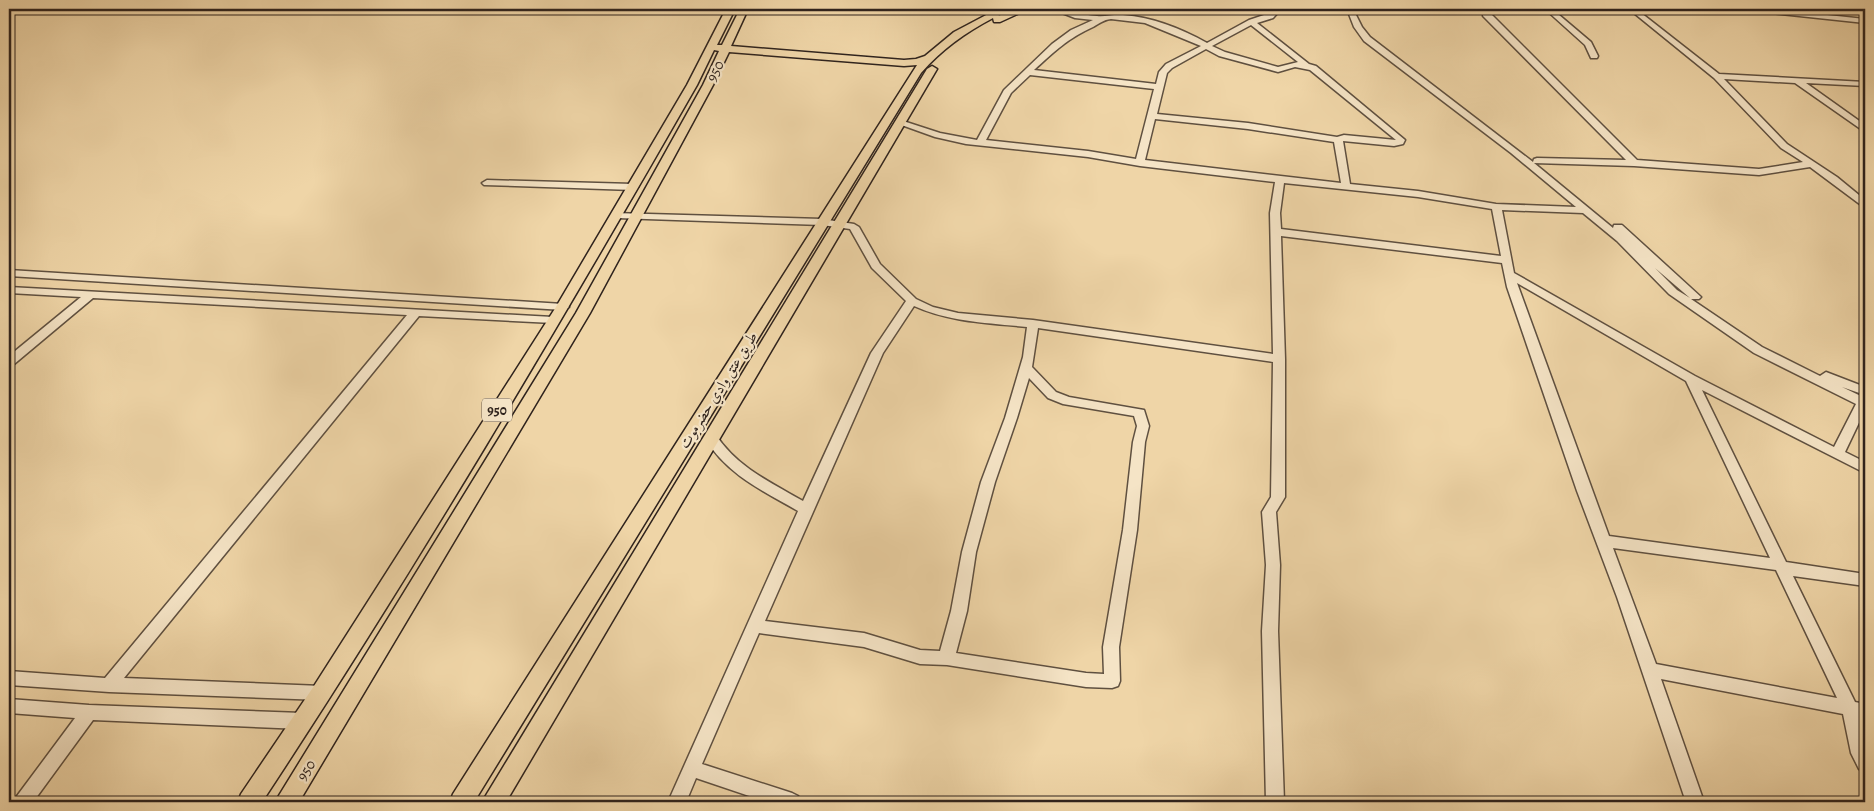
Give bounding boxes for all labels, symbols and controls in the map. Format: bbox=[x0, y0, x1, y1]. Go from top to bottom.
street label: 950 bbox=[701, 57, 729, 85]
street label: طريق عتق وادي حضرموت bbox=[674, 328, 764, 453]
road number: 950 bbox=[482, 398, 512, 422]
street label: 950 bbox=[292, 756, 320, 784]

